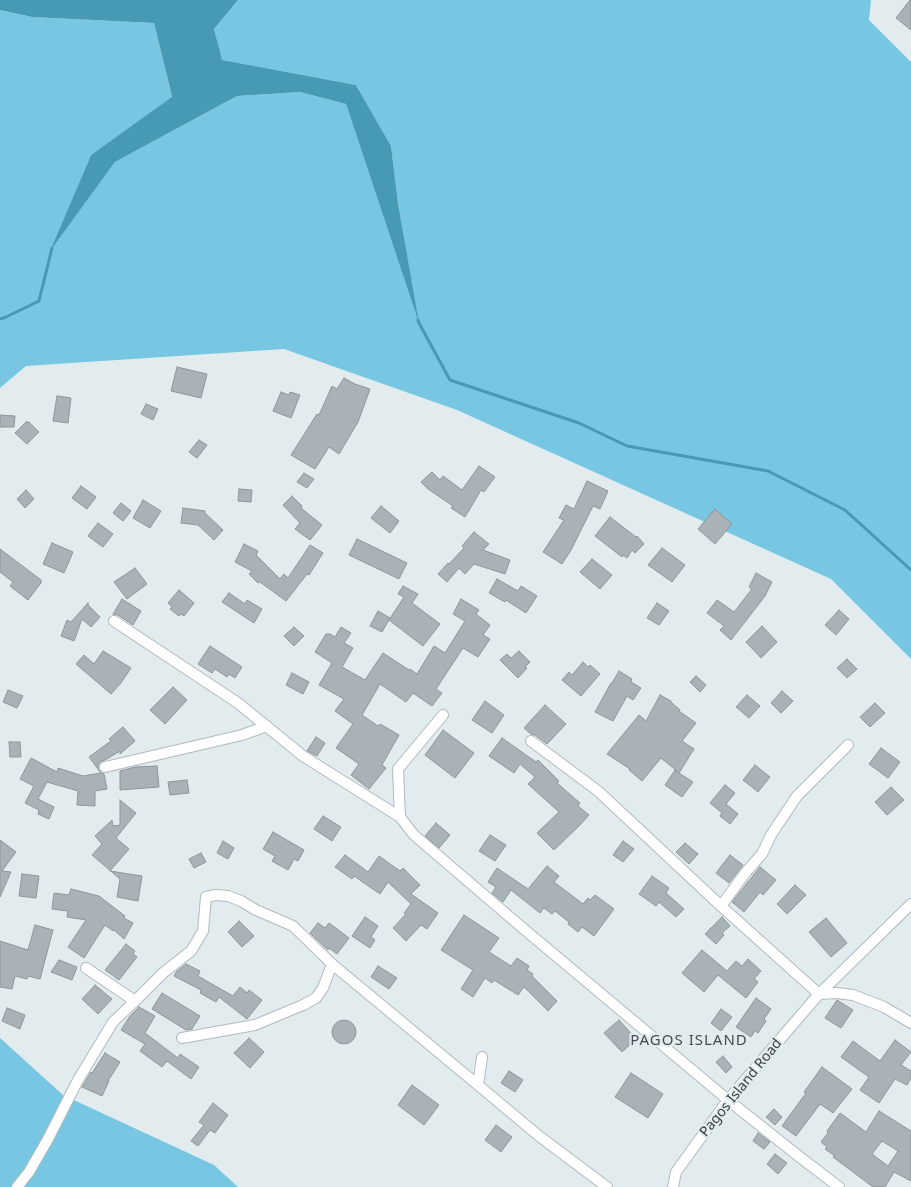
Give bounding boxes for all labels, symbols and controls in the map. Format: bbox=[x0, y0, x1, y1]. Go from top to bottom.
district label: PAGOS ISLAND bbox=[629, 1032, 749, 1050]
street label: Pagos Island Road bbox=[696, 1036, 786, 1140]

